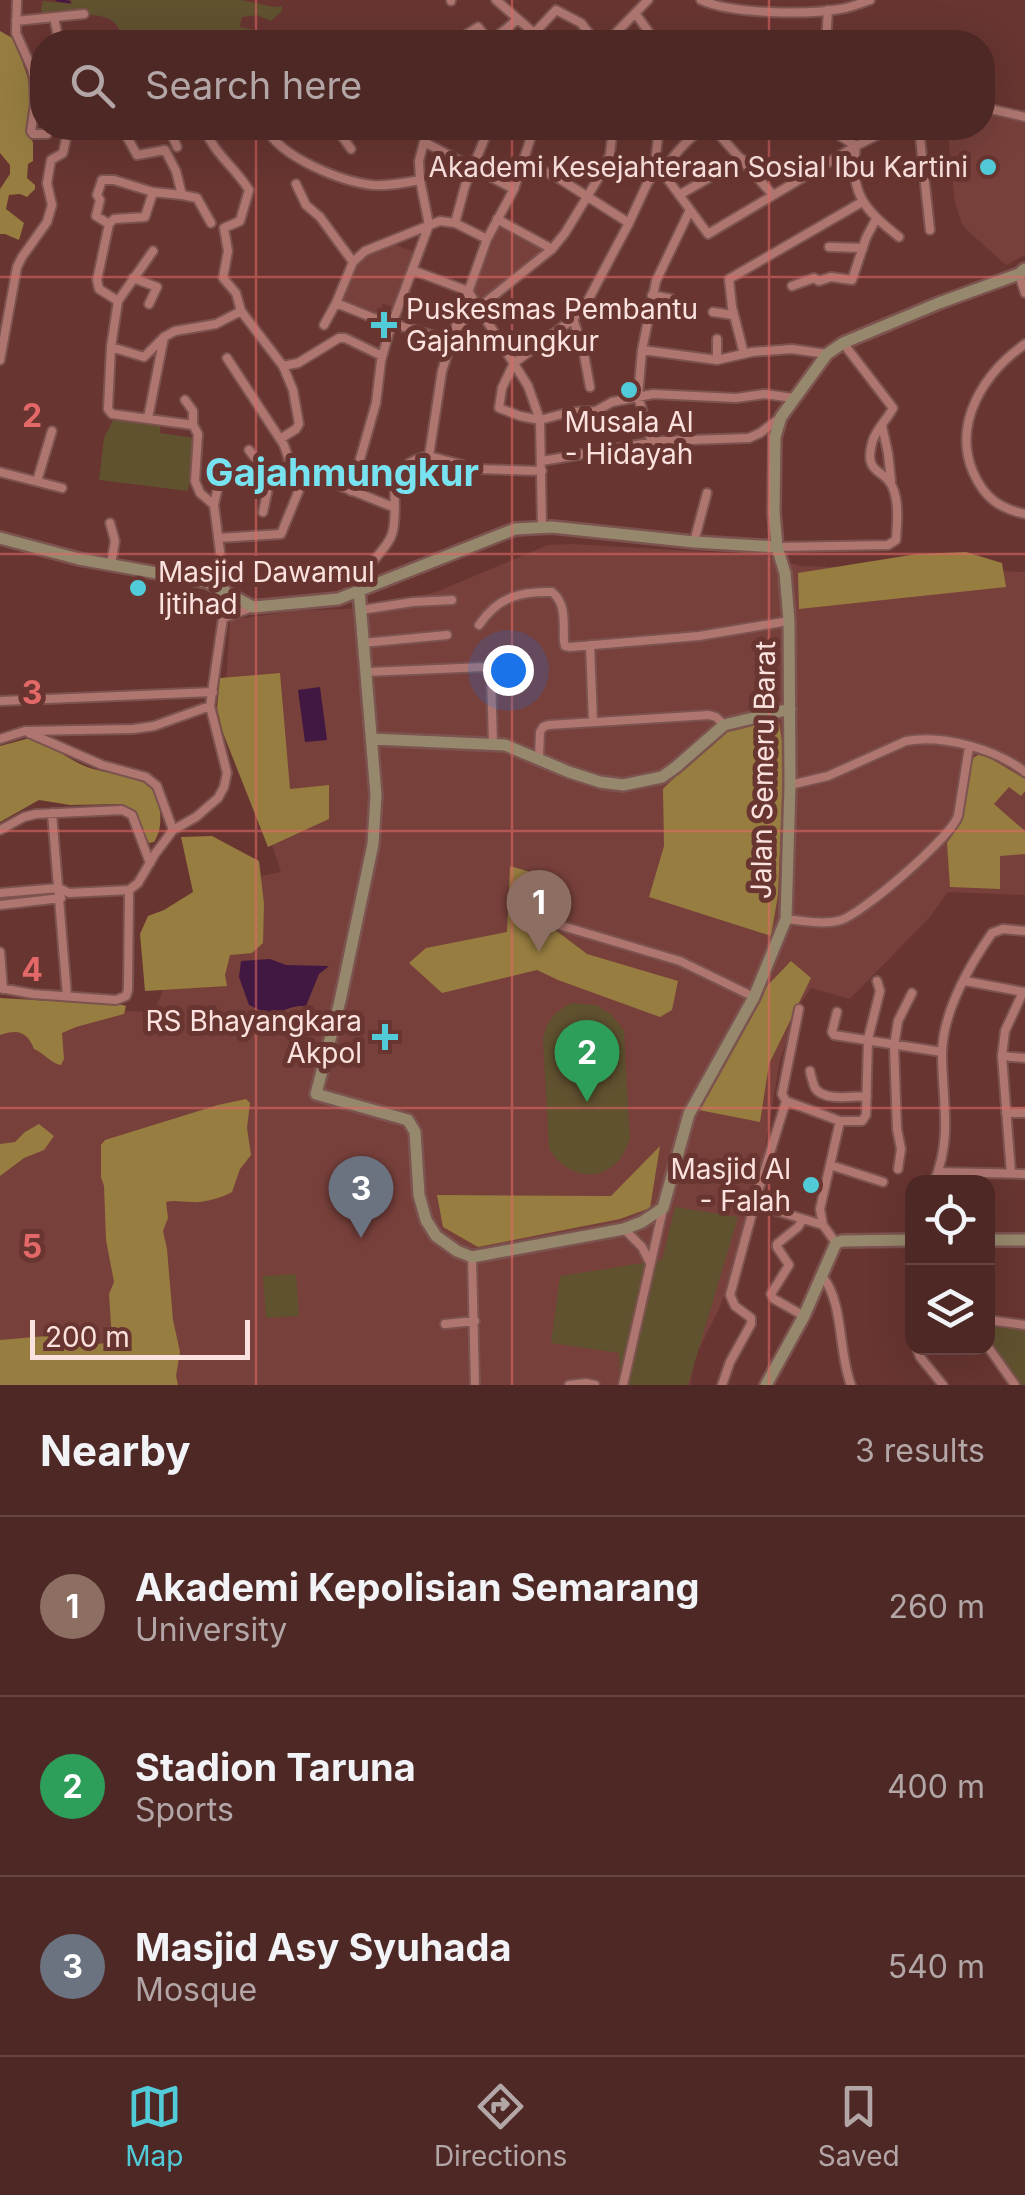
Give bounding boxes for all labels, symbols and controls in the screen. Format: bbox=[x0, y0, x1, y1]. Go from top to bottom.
search box bbox=[30, 30, 995, 140]
icon: search bbox=[65, 58, 120, 113]
text: Search here bbox=[145, 62, 362, 108]
place label: Akademi Kesejahteraan Sosial Ibu Kartini bbox=[429, 150, 968, 184]
marker: Akademi Kesejahteraan Sosial Ibu Kartini bbox=[977, 156, 999, 178]
place label: Puskesmas Pembantu Gajahmungkur bbox=[406, 292, 698, 358]
marker: Puskesmas Pembantu Gajahmungkur bbox=[371, 312, 397, 338]
marker: Musala Al - Hidayah bbox=[618, 379, 640, 401]
text: 2 bbox=[22, 396, 42, 435]
place label: Musala Al - Hidayah bbox=[565, 405, 693, 471]
district label: Gajahmungkur bbox=[205, 449, 479, 495]
place label: Masjid Dawamul Ijtihad bbox=[158, 555, 375, 621]
marker: Masjid Dawamul Ijtihad bbox=[127, 577, 149, 599]
street label: Jalan Semeru Barat bbox=[744, 641, 782, 899]
your location bbox=[483, 645, 534, 696]
text: 3 bbox=[22, 673, 42, 712]
pin: 1 bbox=[506, 870, 572, 952]
text: 4 bbox=[21, 950, 43, 989]
place label: RS Bhayangkara Akpol bbox=[146, 1004, 362, 1070]
pin: 2 bbox=[554, 1020, 620, 1102]
marker: RS Bhayangkara Akpol bbox=[372, 1024, 398, 1050]
place label: Masjid Al - Falah bbox=[671, 1152, 791, 1218]
pin: 3 bbox=[328, 1156, 394, 1238]
marker: Masjid Al - Falah bbox=[800, 1174, 822, 1196]
map controls bbox=[905, 1175, 995, 1355]
button: locate bbox=[905, 1175, 995, 1265]
text: 5 bbox=[22, 1227, 42, 1266]
button: layers bbox=[905, 1265, 995, 1355]
scale bar bbox=[30, 1315, 250, 1360]
text: 200 m bbox=[45, 1320, 130, 1354]
text: Nearby bbox=[40, 1425, 191, 1476]
text: 3 results bbox=[855, 1431, 985, 1470]
text: Akademi Kepolisian Semarang bbox=[135, 1564, 700, 1610]
text: 1 bbox=[66, 1587, 79, 1626]
text: 260 m bbox=[888, 1587, 985, 1626]
text: University bbox=[135, 1610, 287, 1649]
text: Stadion Taruna bbox=[135, 1744, 416, 1790]
text: 2 bbox=[62, 1767, 83, 1806]
text: 400 m bbox=[887, 1767, 985, 1806]
text: Sports bbox=[135, 1790, 234, 1829]
text: Masjid Asy Syuhada bbox=[135, 1924, 512, 1970]
text: 3 bbox=[62, 1947, 83, 1986]
text: 540 m bbox=[888, 1947, 985, 1986]
text: Mosque bbox=[135, 1970, 257, 2009]
tab: Map bbox=[125, 2079, 183, 2173]
tab: Directions bbox=[434, 2079, 567, 2173]
tab: Saved bbox=[818, 2079, 900, 2173]

